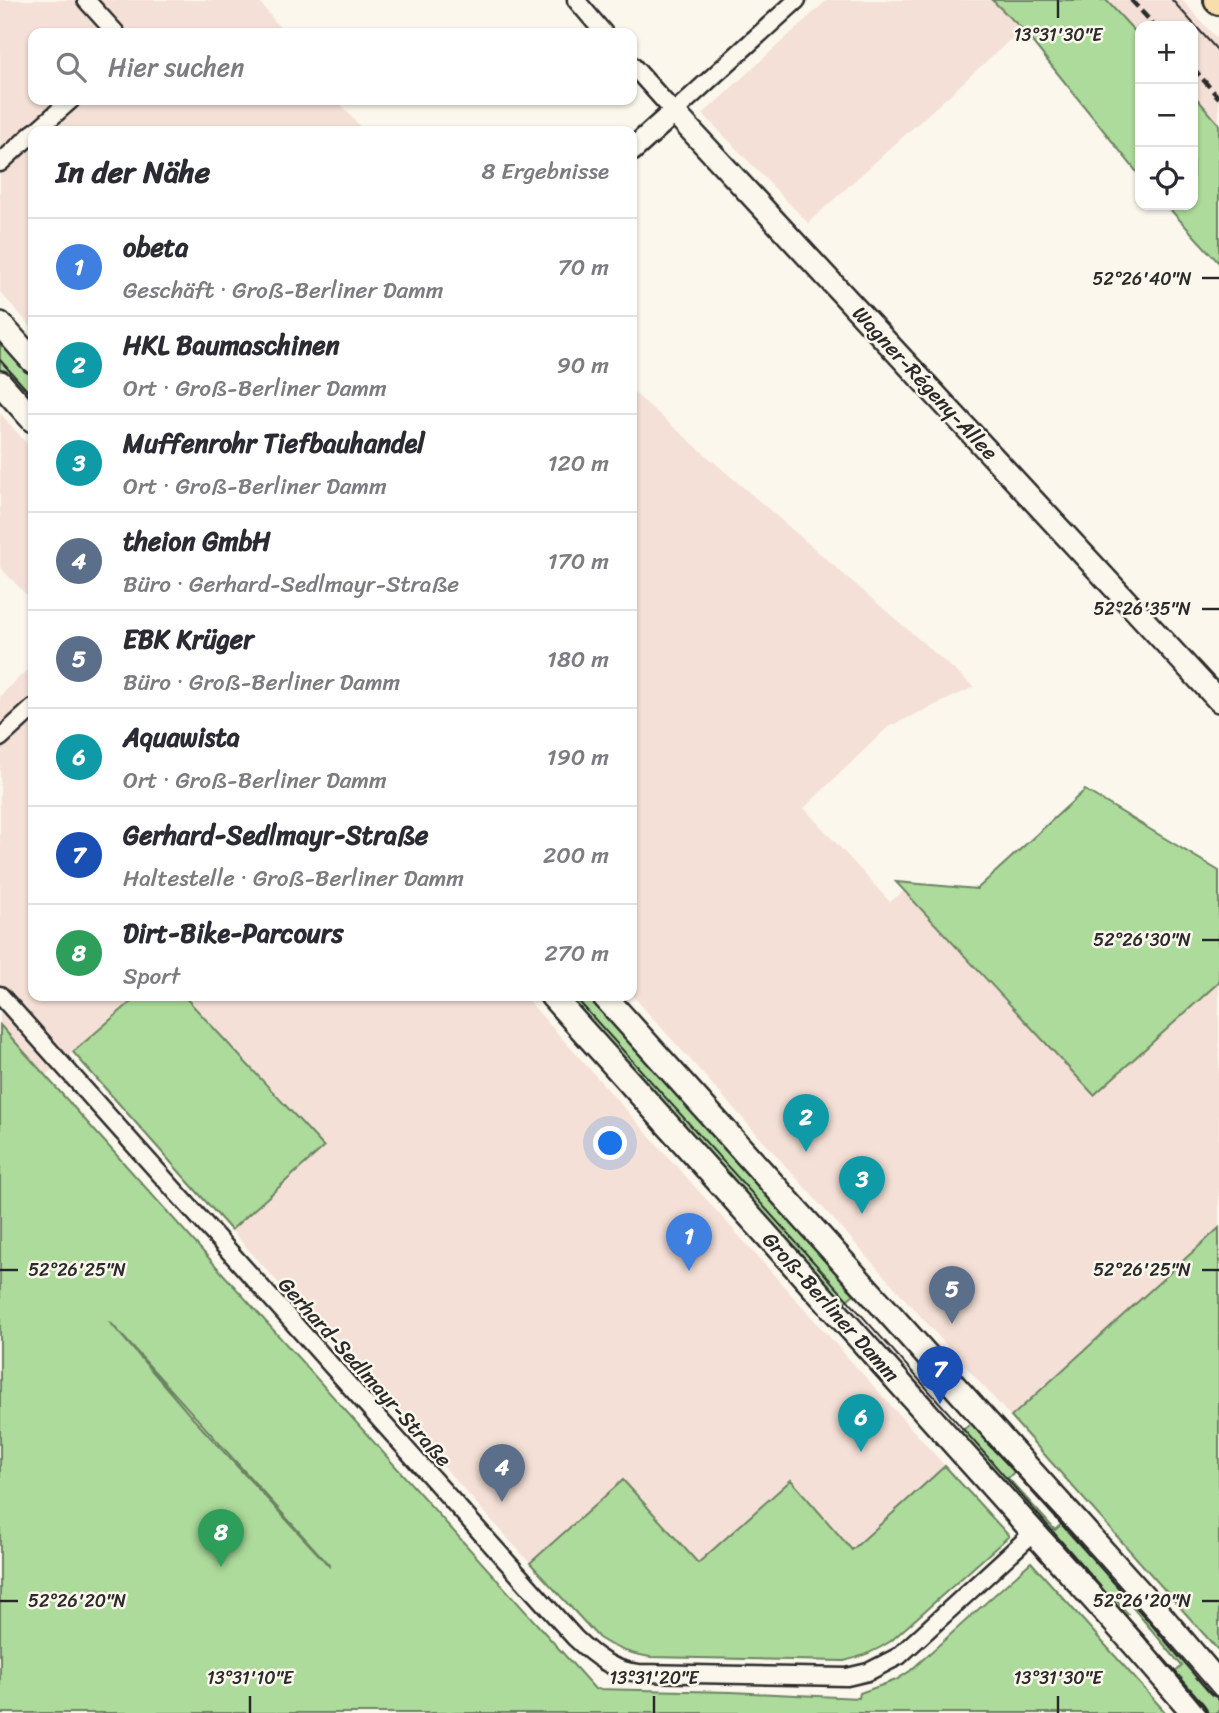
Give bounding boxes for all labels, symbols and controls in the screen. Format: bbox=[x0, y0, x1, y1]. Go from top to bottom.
text: 13°31'30"E bbox=[1014, 19, 1103, 51]
map controls bbox=[1135, 21, 1198, 210]
button: + bbox=[1135, 21, 1198, 84]
search box bbox=[28, 28, 637, 105]
text: Hier suchen bbox=[108, 44, 244, 90]
icon: search bbox=[52, 48, 90, 86]
button: − bbox=[1135, 84, 1198, 147]
text: In der Nähe bbox=[56, 145, 210, 199]
button: locate bbox=[1135, 147, 1198, 210]
text: 8 Ergebnisse bbox=[481, 151, 609, 192]
text: obeta bbox=[123, 224, 188, 270]
text: 1 bbox=[74, 247, 84, 288]
text: 70 m bbox=[558, 247, 609, 288]
text: 52°26'40"N bbox=[1093, 263, 1192, 295]
text: Geschäft · Groß-Berliner Damm bbox=[123, 270, 443, 311]
street label: Wagner-Régeny-Allee bbox=[842, 296, 1008, 470]
text: HKL Baumaschinen bbox=[123, 322, 340, 368]
text: 2 bbox=[72, 345, 86, 386]
text: 90 m bbox=[557, 345, 609, 386]
text: Ort · Groß-Berliner Damm bbox=[123, 368, 387, 409]
text: Muffenrohr Tiefbauhandel bbox=[123, 420, 425, 466]
text: 3 bbox=[73, 443, 85, 484]
text: 120 m bbox=[548, 443, 609, 484]
text: Ort · Groß-Berliner Damm bbox=[123, 466, 387, 507]
text: theion GmbH bbox=[123, 518, 271, 564]
text: 4 bbox=[72, 541, 86, 582]
text: 170 m bbox=[548, 541, 609, 582]
text: Büro · Gerhard-Sedlmayr-Straße bbox=[123, 564, 459, 605]
text: 52°26'35"N bbox=[1093, 593, 1191, 625]
text: EBK Krüger bbox=[123, 616, 254, 662]
text: 5 bbox=[72, 639, 86, 680]
text: 180 m bbox=[547, 639, 609, 680]
text: Büro · Groß-Berliner Damm bbox=[123, 662, 400, 703]
text: Aquawista bbox=[123, 714, 240, 760]
text: 6 bbox=[72, 737, 86, 778]
text: 190 m bbox=[547, 737, 609, 778]
text: Ort · Groß-Berliner Damm bbox=[123, 760, 387, 801]
text: Gerhard-Sedlmayr-Straße bbox=[123, 812, 428, 858]
text: 7 bbox=[72, 835, 86, 876]
text: 200 m bbox=[543, 835, 609, 876]
text: Haltestelle · Groß-Berliner Damm bbox=[123, 858, 464, 899]
text: Dirt-Bike-Parcours bbox=[123, 910, 343, 956]
text: 52°26'30"N bbox=[1093, 924, 1191, 956]
text: 8 bbox=[72, 933, 86, 974]
text: 270 m bbox=[544, 933, 609, 974]
text: Sport bbox=[123, 956, 180, 997]
pin: 2 bbox=[783, 1094, 829, 1152]
your location bbox=[593, 1126, 627, 1160]
pin: 3 bbox=[839, 1156, 885, 1214]
pin: 1 bbox=[666, 1213, 712, 1271]
street label: Groß-Berliner Damm bbox=[752, 1223, 910, 1391]
text: 52°26'25"N bbox=[28, 1254, 126, 1286]
text: 52°26'25"N bbox=[1093, 1254, 1191, 1286]
pin: 5 bbox=[929, 1266, 975, 1324]
street label: Gerhard-Sedlmayr-Straße bbox=[268, 1268, 462, 1476]
pin: 7 bbox=[917, 1346, 963, 1404]
pin: 6 bbox=[838, 1394, 884, 1452]
pin: 4 bbox=[479, 1444, 525, 1502]
pin: 8 bbox=[198, 1509, 244, 1567]
text: 52°26'20"N bbox=[28, 1585, 127, 1617]
text: 52°26'20"N bbox=[1093, 1585, 1192, 1617]
text: 13°31'10"E bbox=[207, 1662, 294, 1694]
text: 13°31'20"E bbox=[610, 1662, 699, 1694]
text: 13°31'30"E bbox=[1014, 1662, 1103, 1694]

